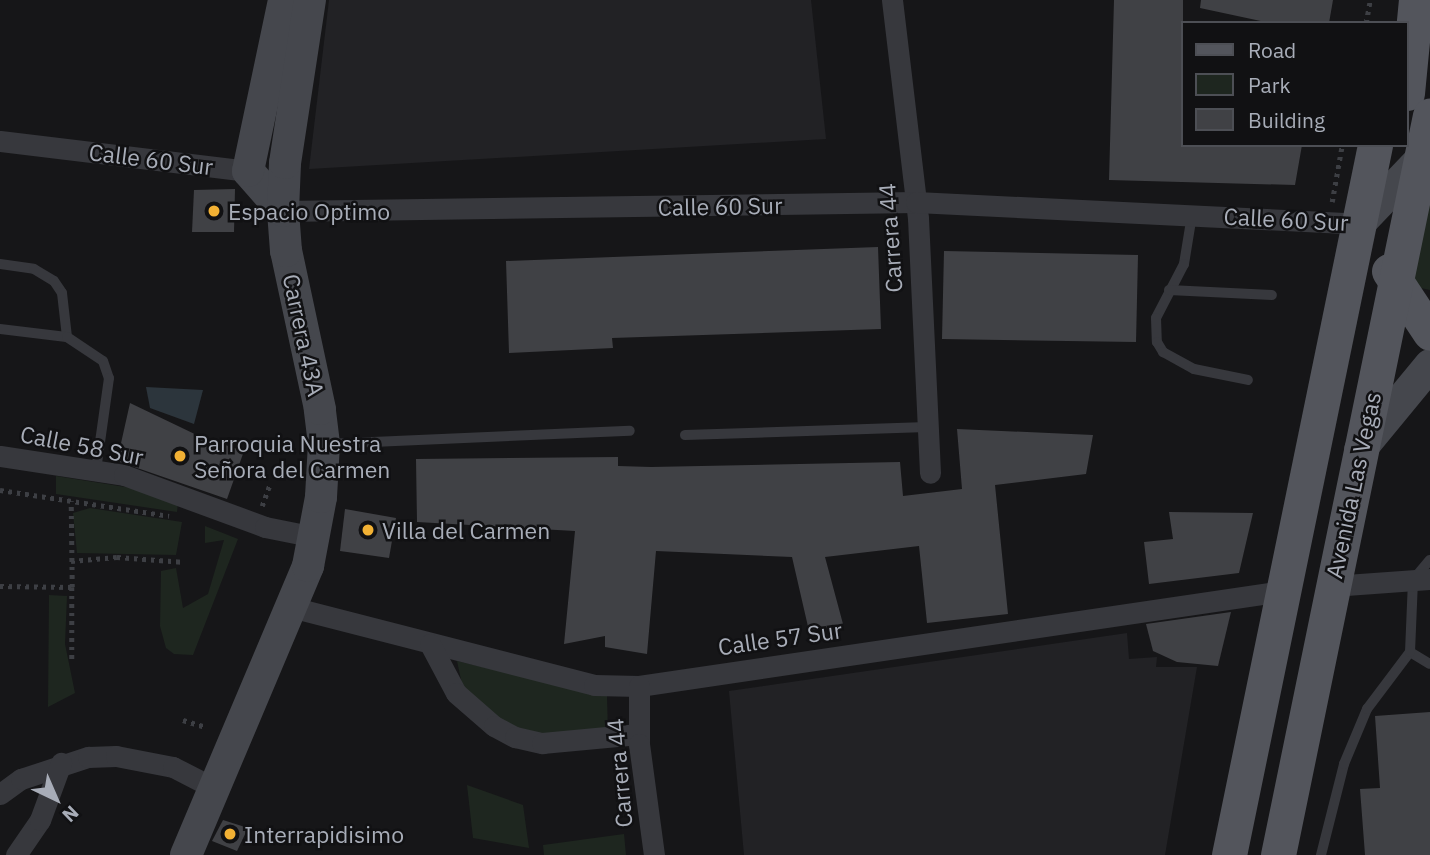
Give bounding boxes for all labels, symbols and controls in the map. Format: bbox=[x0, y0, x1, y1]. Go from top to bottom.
legend bbox=[1182, 21, 1409, 147]
text: Road bbox=[1248, 36, 1296, 64]
text: Park bbox=[1248, 71, 1291, 99]
text: Building bbox=[1248, 106, 1325, 134]
street label: Calle 60 Sur bbox=[87, 138, 215, 180]
street label: Carrera 44 bbox=[872, 182, 908, 294]
street label: Calle 60 Sur bbox=[657, 191, 783, 221]
place label: Espacio Optimo bbox=[228, 197, 390, 225]
street label: Calle 60 Sur bbox=[1223, 202, 1349, 236]
marker: Espacio Optimo bbox=[206, 203, 222, 219]
street label: Carrera 43A bbox=[278, 271, 330, 399]
street label: Avenida Las Vegas bbox=[1320, 389, 1386, 581]
street label: Calle 58 Sur bbox=[18, 420, 146, 470]
place label: Parroquia Nuestra Señora del Carmen bbox=[194, 429, 390, 483]
marker: Parroquia Nuestra Señora del Carmen bbox=[172, 448, 188, 464]
place label: Villa del Carmen bbox=[382, 516, 550, 544]
marker: Villa del Carmen bbox=[360, 522, 376, 538]
street label: Calle 57 Sur bbox=[716, 616, 844, 660]
street label: Carrera 44 bbox=[600, 717, 638, 829]
north arrow bbox=[21, 764, 91, 834]
text: N bbox=[57, 801, 84, 828]
place label: Interrapidisimo bbox=[244, 820, 404, 848]
marker: Interrapidisimo bbox=[222, 826, 238, 842]

